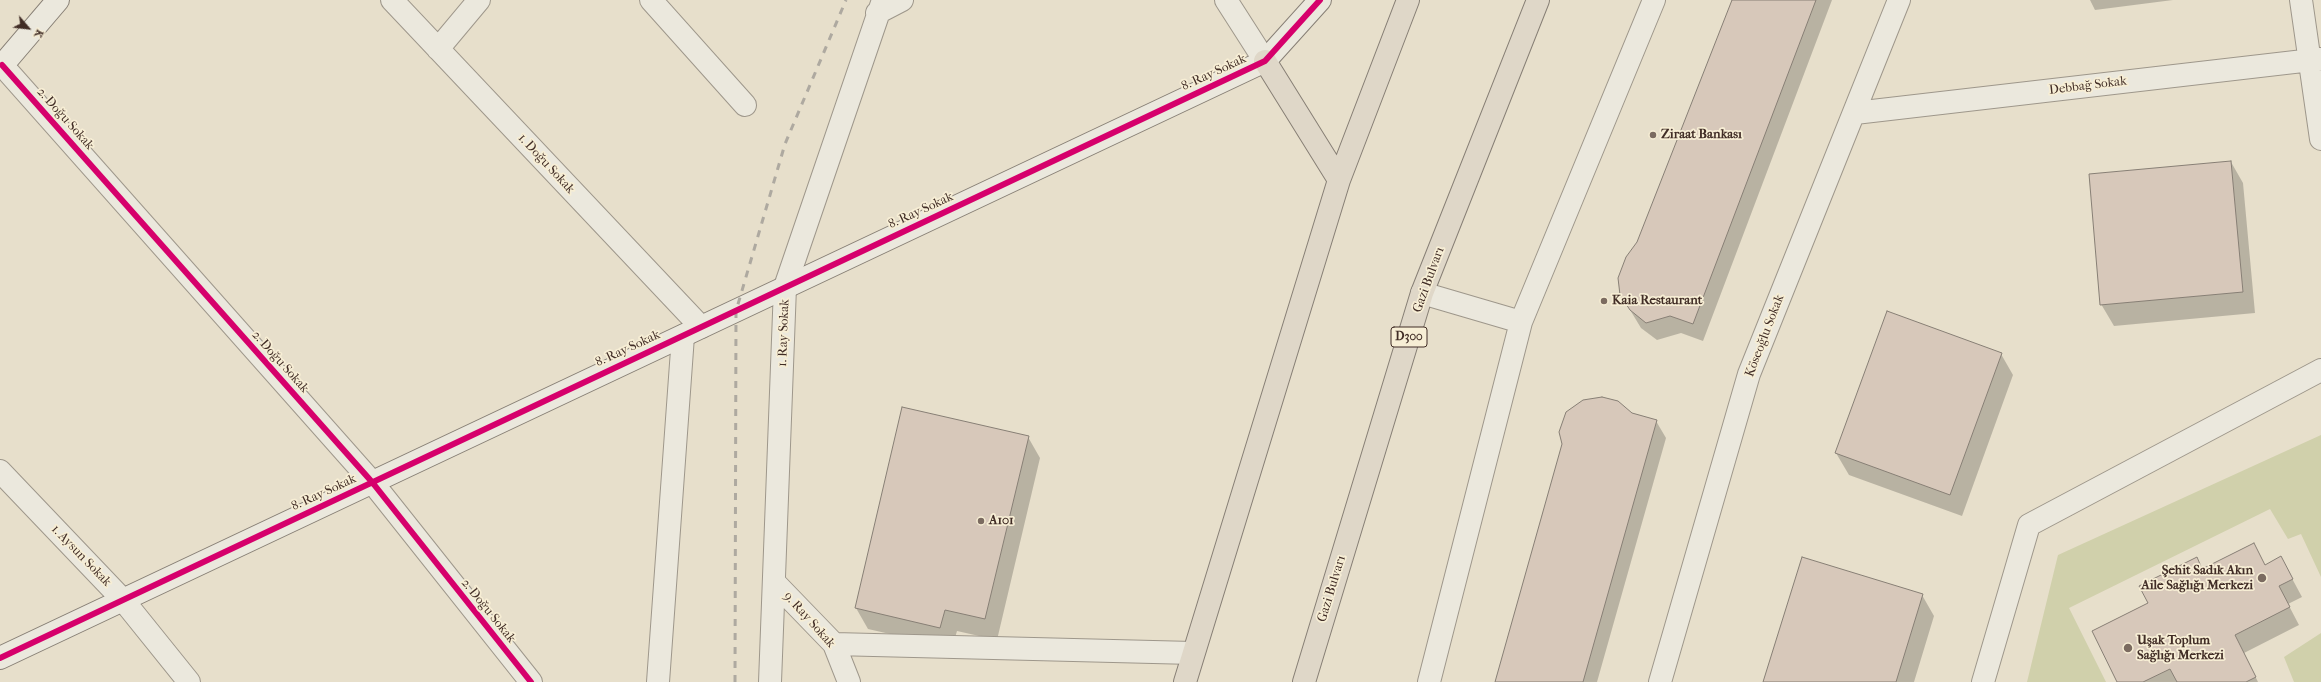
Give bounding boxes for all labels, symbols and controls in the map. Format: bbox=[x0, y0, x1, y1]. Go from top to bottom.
north arrow bbox=[8, 8, 48, 48]
text: K bbox=[31, 27, 47, 40]
street label: 8. Ray Sokak bbox=[1179, 51, 1249, 95]
street label: Debbağ Sokak bbox=[2048, 73, 2128, 99]
street label: 2. Doğu Sokak bbox=[33, 85, 97, 153]
place label: Ziraat Bankası bbox=[1661, 127, 1742, 143]
marker: Ziraat Bankası bbox=[1648, 130, 1658, 140]
street label: 1. Doğu Sokak bbox=[514, 131, 578, 197]
street label: 8. Ray Sokak bbox=[886, 189, 956, 233]
street label: Gazi Bulvarı bbox=[1410, 245, 1448, 315]
place label: Kaia Restaurant bbox=[1612, 293, 1702, 309]
street label: Köseoğlu Sokak bbox=[1742, 293, 1788, 379]
marker: Kaia Restaurant bbox=[1599, 296, 1609, 306]
street label: 1. Ray Sokak bbox=[775, 299, 793, 367]
street label: 8. Ray Sokak bbox=[593, 327, 663, 371]
road number: D300 bbox=[1391, 327, 1427, 347]
street label: 2. Doğu Sokak bbox=[248, 328, 312, 396]
street label: 8. Ray Sokak bbox=[289, 471, 359, 515]
place label: A101 bbox=[989, 513, 1014, 529]
marker: A101 bbox=[976, 516, 986, 526]
street label: 1. Aysun Sokak bbox=[48, 522, 114, 590]
street label: Gazi Bulvarı bbox=[1315, 554, 1349, 624]
place label: Şehit Sadık Akın Aile Sağlığı Merkezi bbox=[2141, 563, 2253, 594]
marker: Şehit Sadık Akın Aile Sağlığı Merkezi bbox=[2256, 572, 2268, 584]
street label: 2. Doğu Sokak bbox=[457, 576, 519, 646]
street label: 9. Ray Sokak bbox=[780, 589, 838, 651]
place label: Uşak Toplum Sağlığı Merkezi bbox=[2137, 633, 2224, 664]
marker: Uşak Toplum Sağlığı Merkezi bbox=[2122, 642, 2134, 654]

